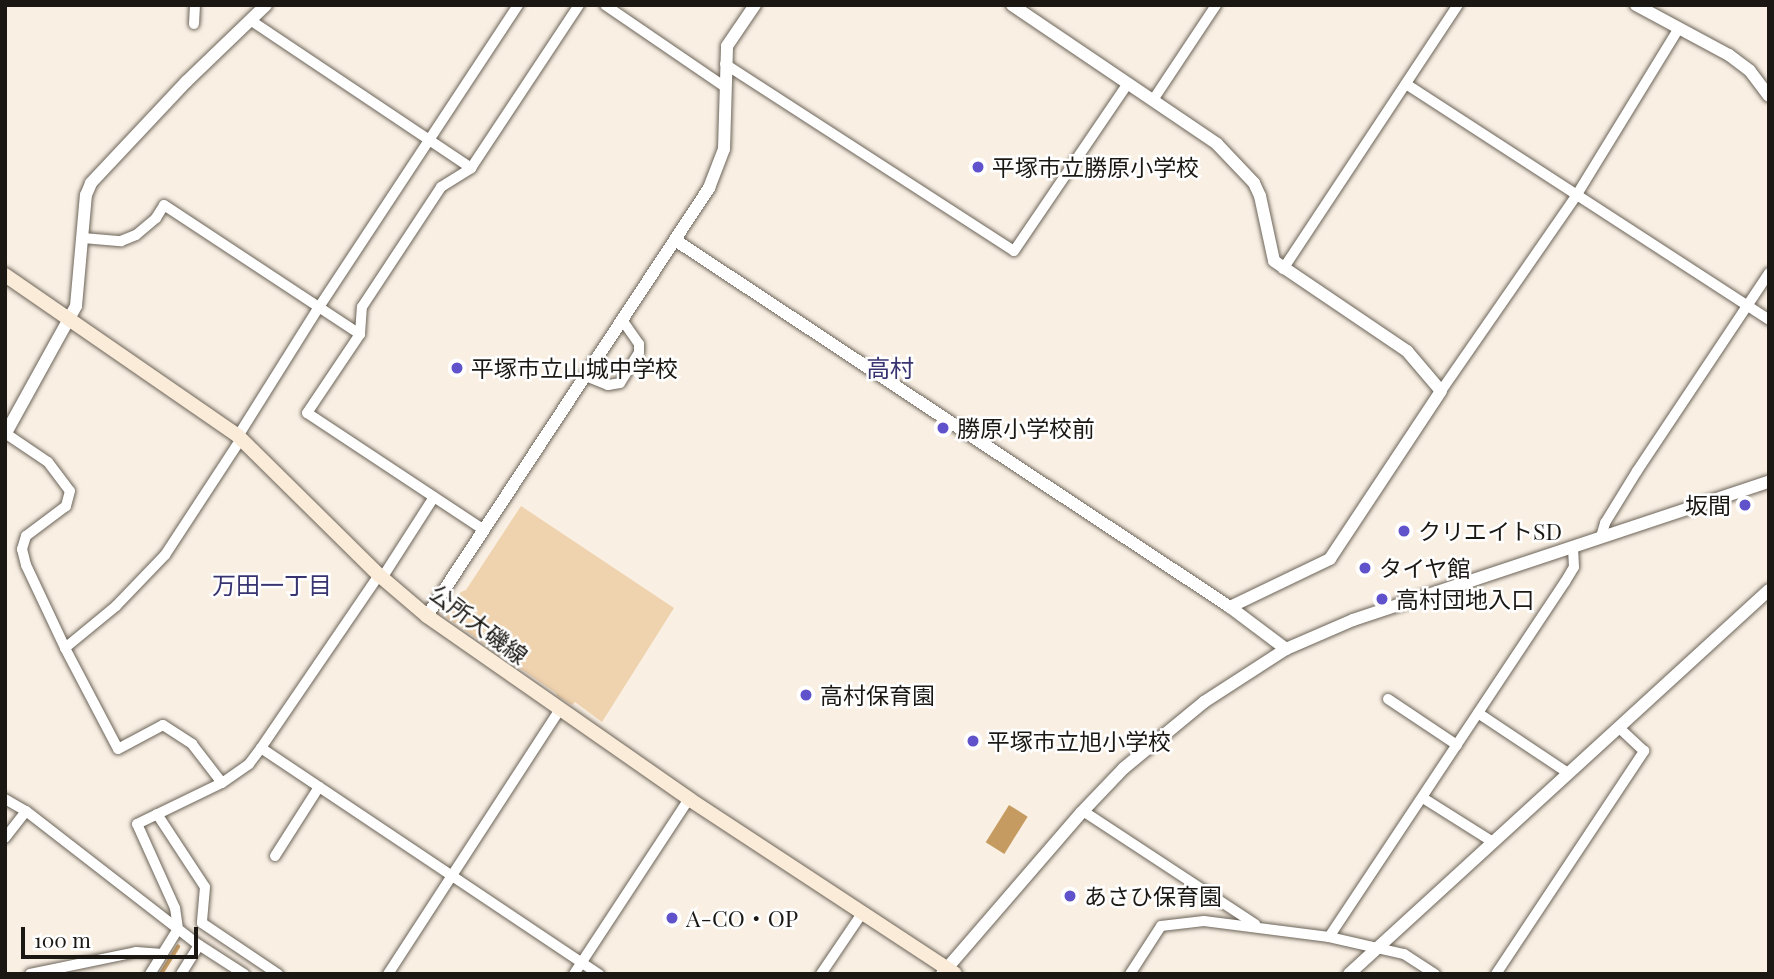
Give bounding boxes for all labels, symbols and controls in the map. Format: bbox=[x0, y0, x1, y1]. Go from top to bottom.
place label: 平塚市立勝原小学校 bbox=[992, 153, 1199, 181]
marker: 平塚市立勝原小学校 bbox=[970, 159, 986, 175]
place label: 平塚市立山城中学校 bbox=[471, 354, 678, 382]
district label: 高村 bbox=[866, 354, 914, 382]
marker: 平塚市立山城中学校 bbox=[449, 360, 465, 376]
place label: 勝原小学校前 bbox=[957, 414, 1095, 442]
marker: 勝原小学校前 bbox=[935, 420, 951, 436]
place label: 坂間 bbox=[1685, 491, 1731, 519]
marker: 坂間 bbox=[1737, 497, 1753, 513]
place label: クリエイトSD bbox=[1418, 517, 1562, 545]
marker: クリエイトSD bbox=[1396, 523, 1412, 539]
place label: タイヤ館 bbox=[1379, 554, 1471, 582]
marker: タイヤ館 bbox=[1357, 560, 1373, 576]
district label: 万田一丁目 bbox=[212, 571, 332, 599]
street label: 公所大磯線 bbox=[425, 578, 533, 670]
place label: 高村団地入口 bbox=[1396, 585, 1534, 613]
marker: 高村団地入口 bbox=[1374, 591, 1390, 607]
place label: 高村保育園 bbox=[820, 681, 935, 709]
marker: 高村保育園 bbox=[798, 687, 814, 703]
place label: 平塚市立旭小学校 bbox=[987, 727, 1171, 755]
marker: 平塚市立旭小学校 bbox=[965, 733, 981, 749]
place label: あさひ保育園 bbox=[1084, 882, 1222, 910]
marker: あさひ保育園 bbox=[1062, 888, 1078, 904]
place label: A-CO・OP bbox=[686, 904, 798, 932]
marker: A-CO・OP bbox=[664, 910, 680, 926]
scale bar bbox=[24, 912, 201, 956]
text: 100 m bbox=[34, 925, 91, 953]

